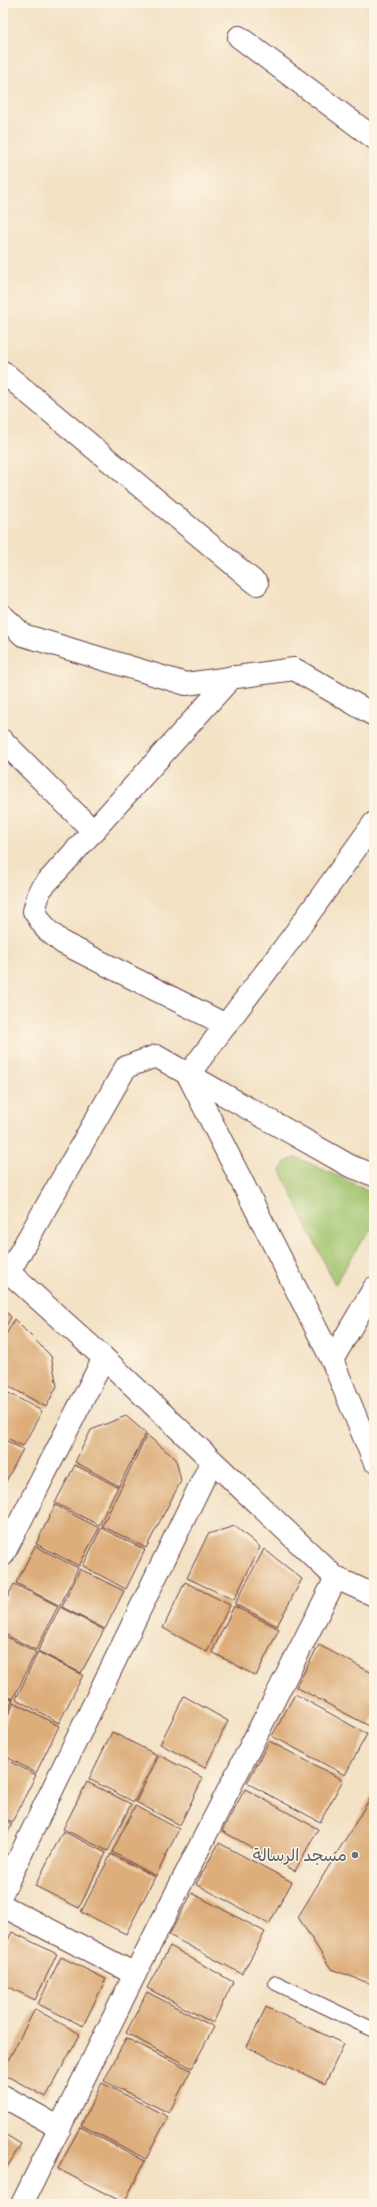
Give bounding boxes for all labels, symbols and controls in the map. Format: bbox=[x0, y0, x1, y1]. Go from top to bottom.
place label: مسجد الرسالة bbox=[253, 1845, 347, 1865]
marker: مسجد الرسالة bbox=[350, 1850, 360, 1860]

